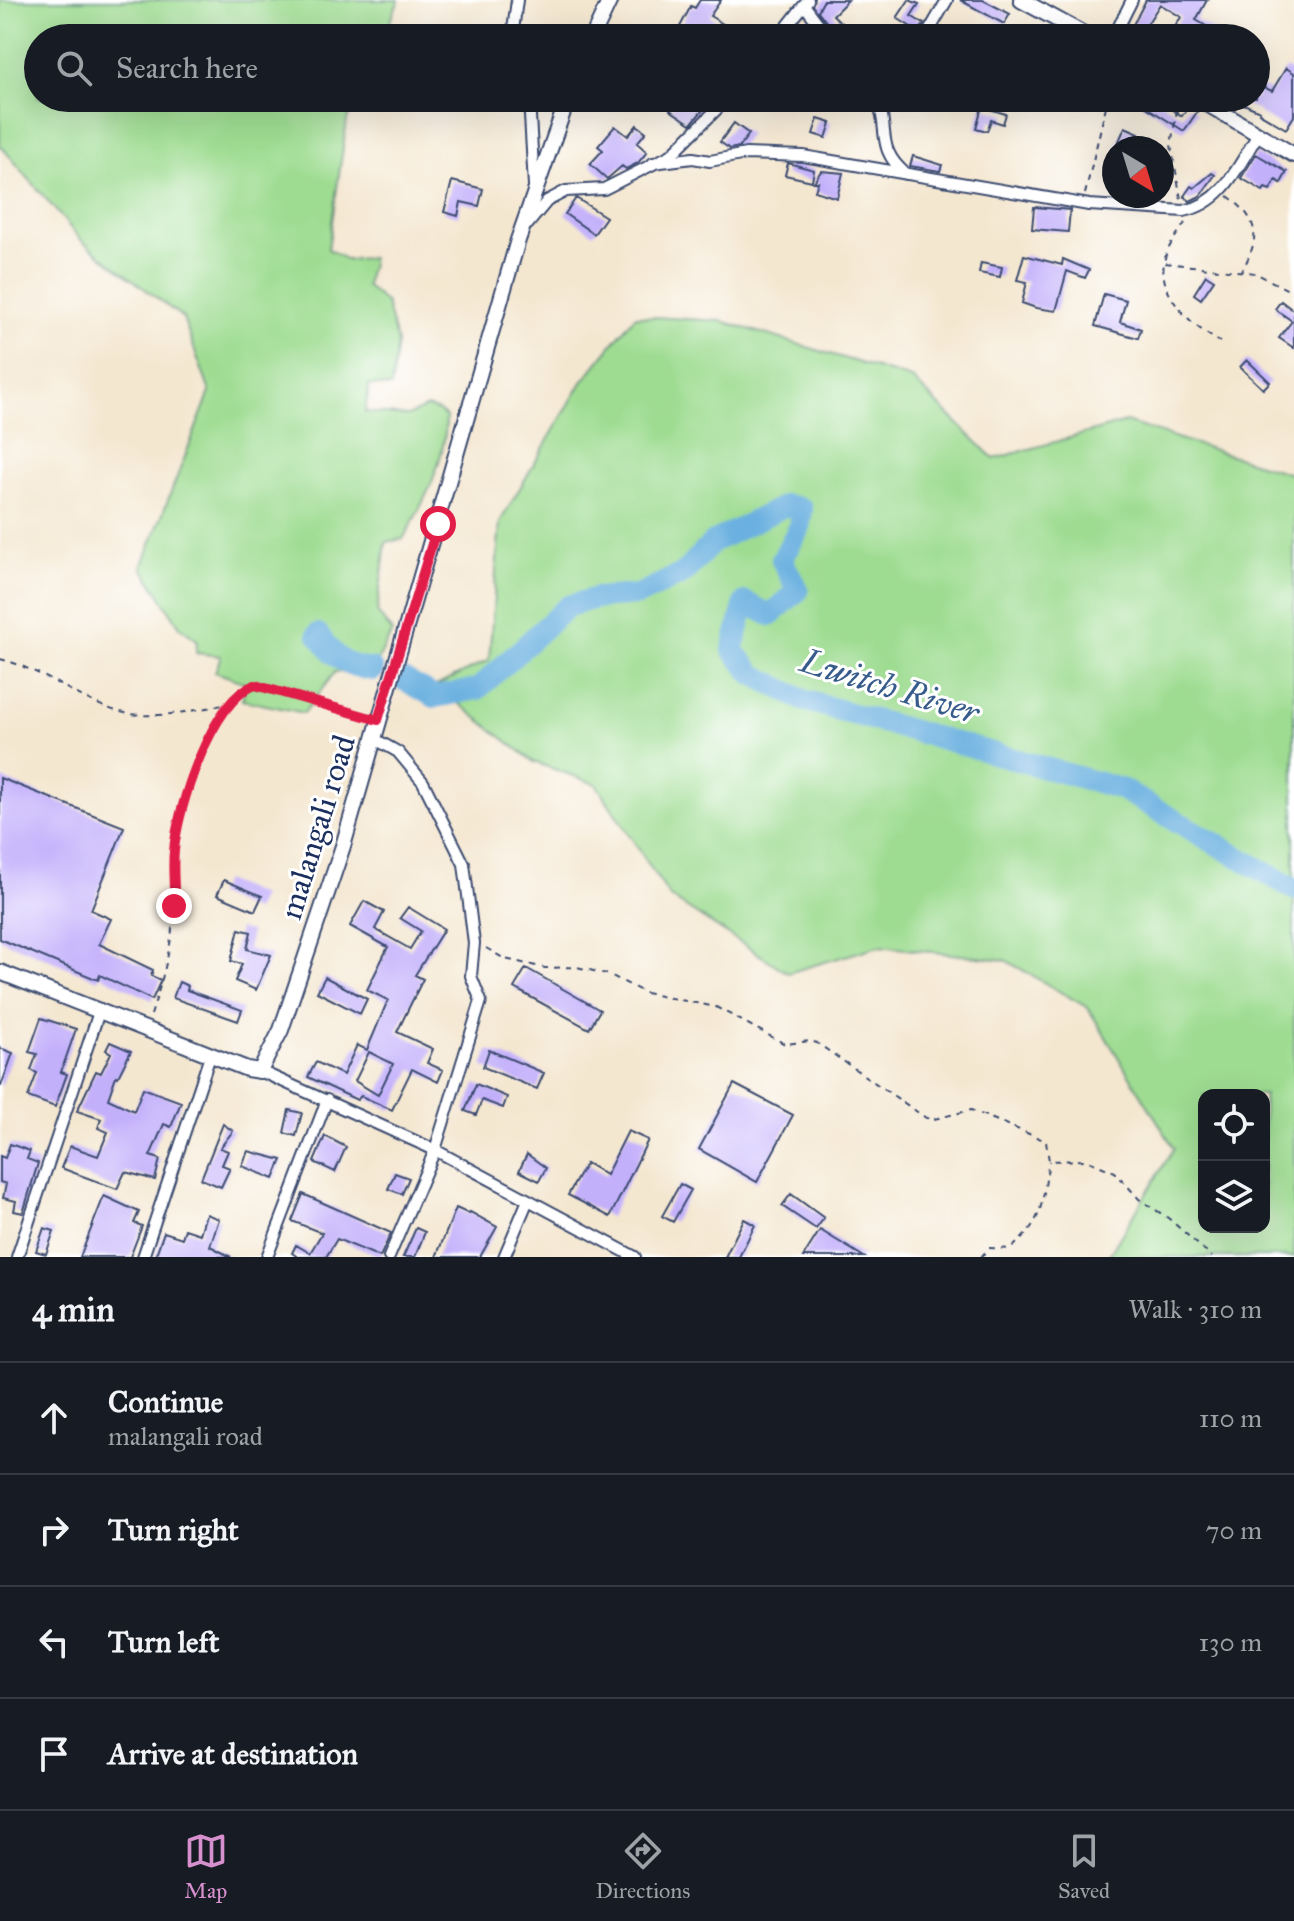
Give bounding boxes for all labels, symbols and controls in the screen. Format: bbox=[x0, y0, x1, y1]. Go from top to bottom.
search box bbox=[24, 24, 1270, 112]
icon: search bbox=[52, 46, 96, 90]
text: Search here bbox=[116, 50, 258, 86]
north arrow bbox=[1102, 136, 1174, 208]
route start bbox=[420, 506, 456, 542]
water label: Lwitch River bbox=[794, 639, 986, 734]
street label: malangali road bbox=[271, 730, 364, 924]
route end bbox=[156, 888, 192, 924]
map controls bbox=[1198, 1089, 1270, 1233]
button: locate bbox=[1198, 1089, 1270, 1161]
button: layers bbox=[1198, 1161, 1270, 1233]
text: 4 min bbox=[32, 1289, 115, 1330]
text: Walk · 310 m bbox=[1128, 1293, 1262, 1325]
text: Continue bbox=[108, 1384, 223, 1420]
icon: ahead bbox=[32, 1396, 76, 1440]
text: 110 m bbox=[1199, 1402, 1262, 1434]
text: malangali road bbox=[108, 1420, 263, 1452]
icon: right bbox=[32, 1508, 76, 1552]
text: Turn right bbox=[108, 1512, 239, 1548]
text: 70 m bbox=[1206, 1514, 1262, 1546]
icon: left bbox=[32, 1620, 76, 1664]
text: Turn left bbox=[108, 1624, 219, 1660]
text: 130 m bbox=[1199, 1626, 1262, 1658]
icon: arrive bbox=[32, 1732, 76, 1776]
text: Arrive at destination bbox=[108, 1736, 358, 1772]
tab: Map bbox=[184, 1829, 228, 1904]
tab: Directions bbox=[595, 1829, 690, 1904]
tab: Saved bbox=[1058, 1829, 1110, 1904]

